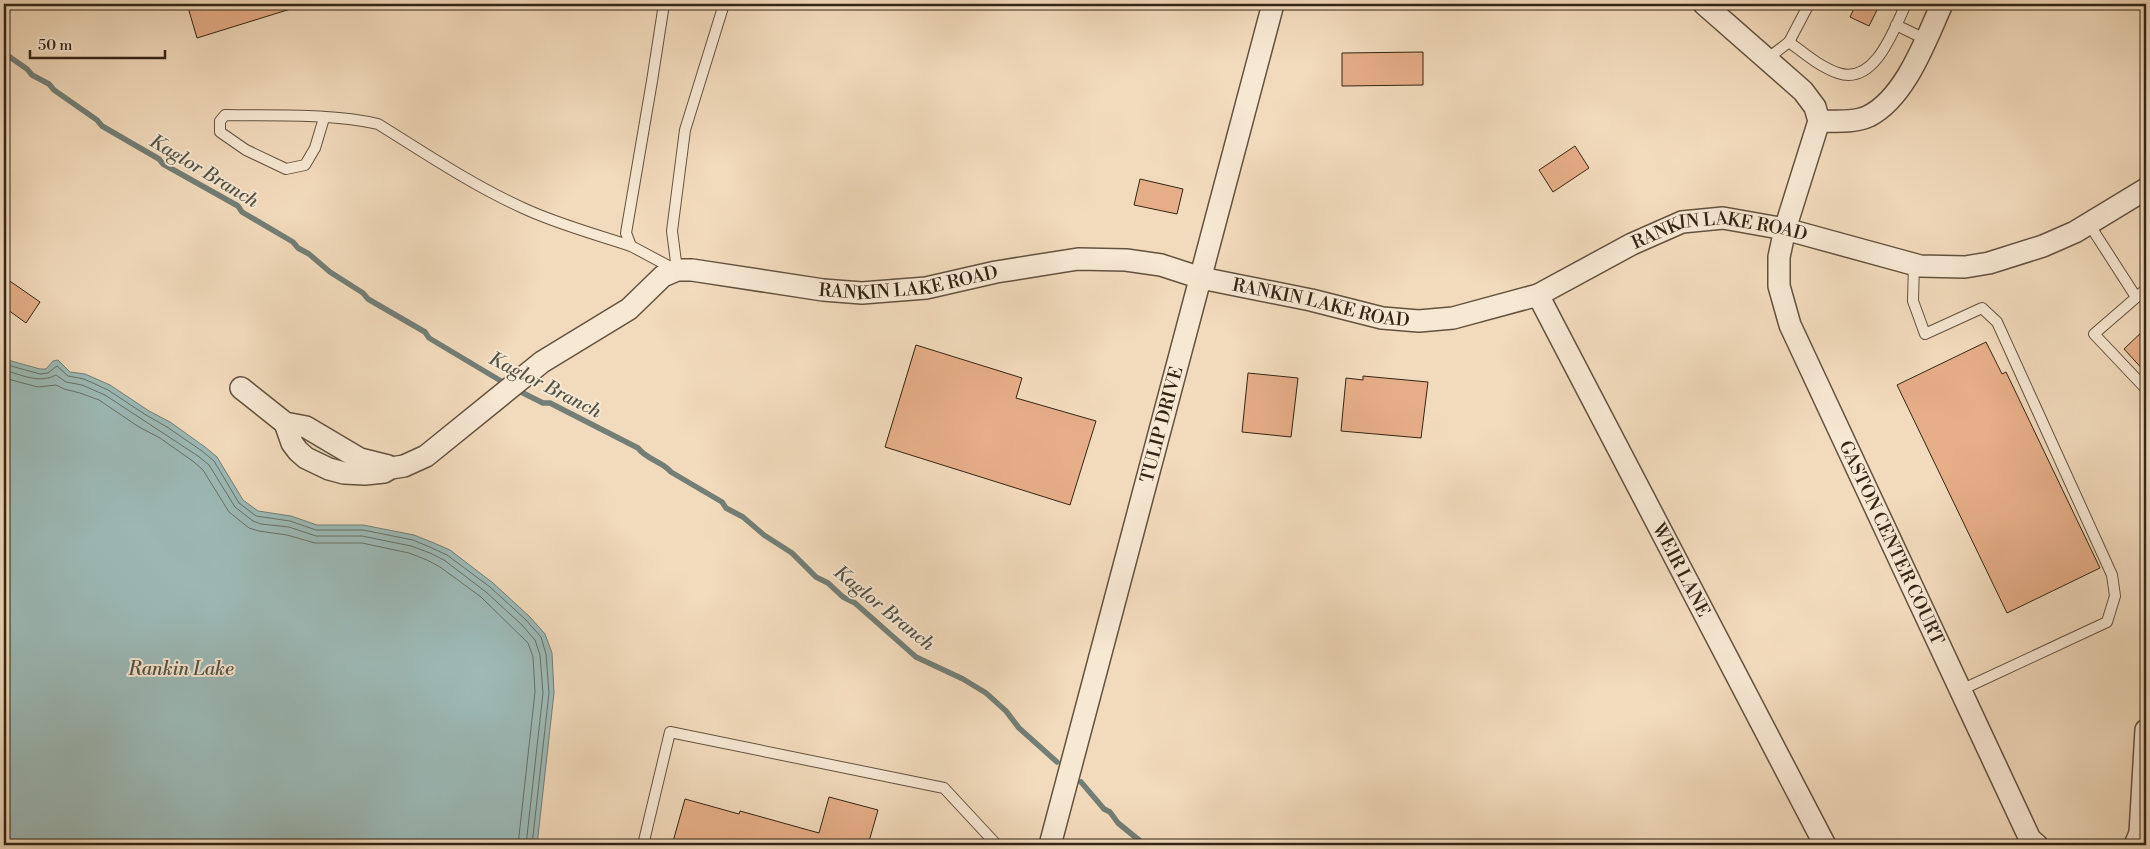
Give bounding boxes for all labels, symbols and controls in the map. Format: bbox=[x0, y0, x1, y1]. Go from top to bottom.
scale bar bbox=[30, 28, 165, 60]
text: 50 m bbox=[38, 36, 72, 55]
water label: Kaglor Branch bbox=[145, 129, 263, 213]
street label: RANKIN LAKE ROAD bbox=[1628, 206, 1810, 254]
street label: RANKIN LAKE ROAD bbox=[818, 260, 1000, 305]
street label: RANKIN LAKE ROAD bbox=[1230, 273, 1411, 332]
water label: Kaglor Branch bbox=[485, 346, 606, 424]
street label: TULIP DRIVE bbox=[1135, 364, 1188, 485]
street label: GASTON CENTER COURT bbox=[1834, 437, 1949, 649]
street label: WEIR LANE bbox=[1647, 518, 1715, 621]
water label: Kaglor Branch bbox=[829, 560, 940, 656]
water label: Rankin Lake bbox=[127, 657, 234, 681]

